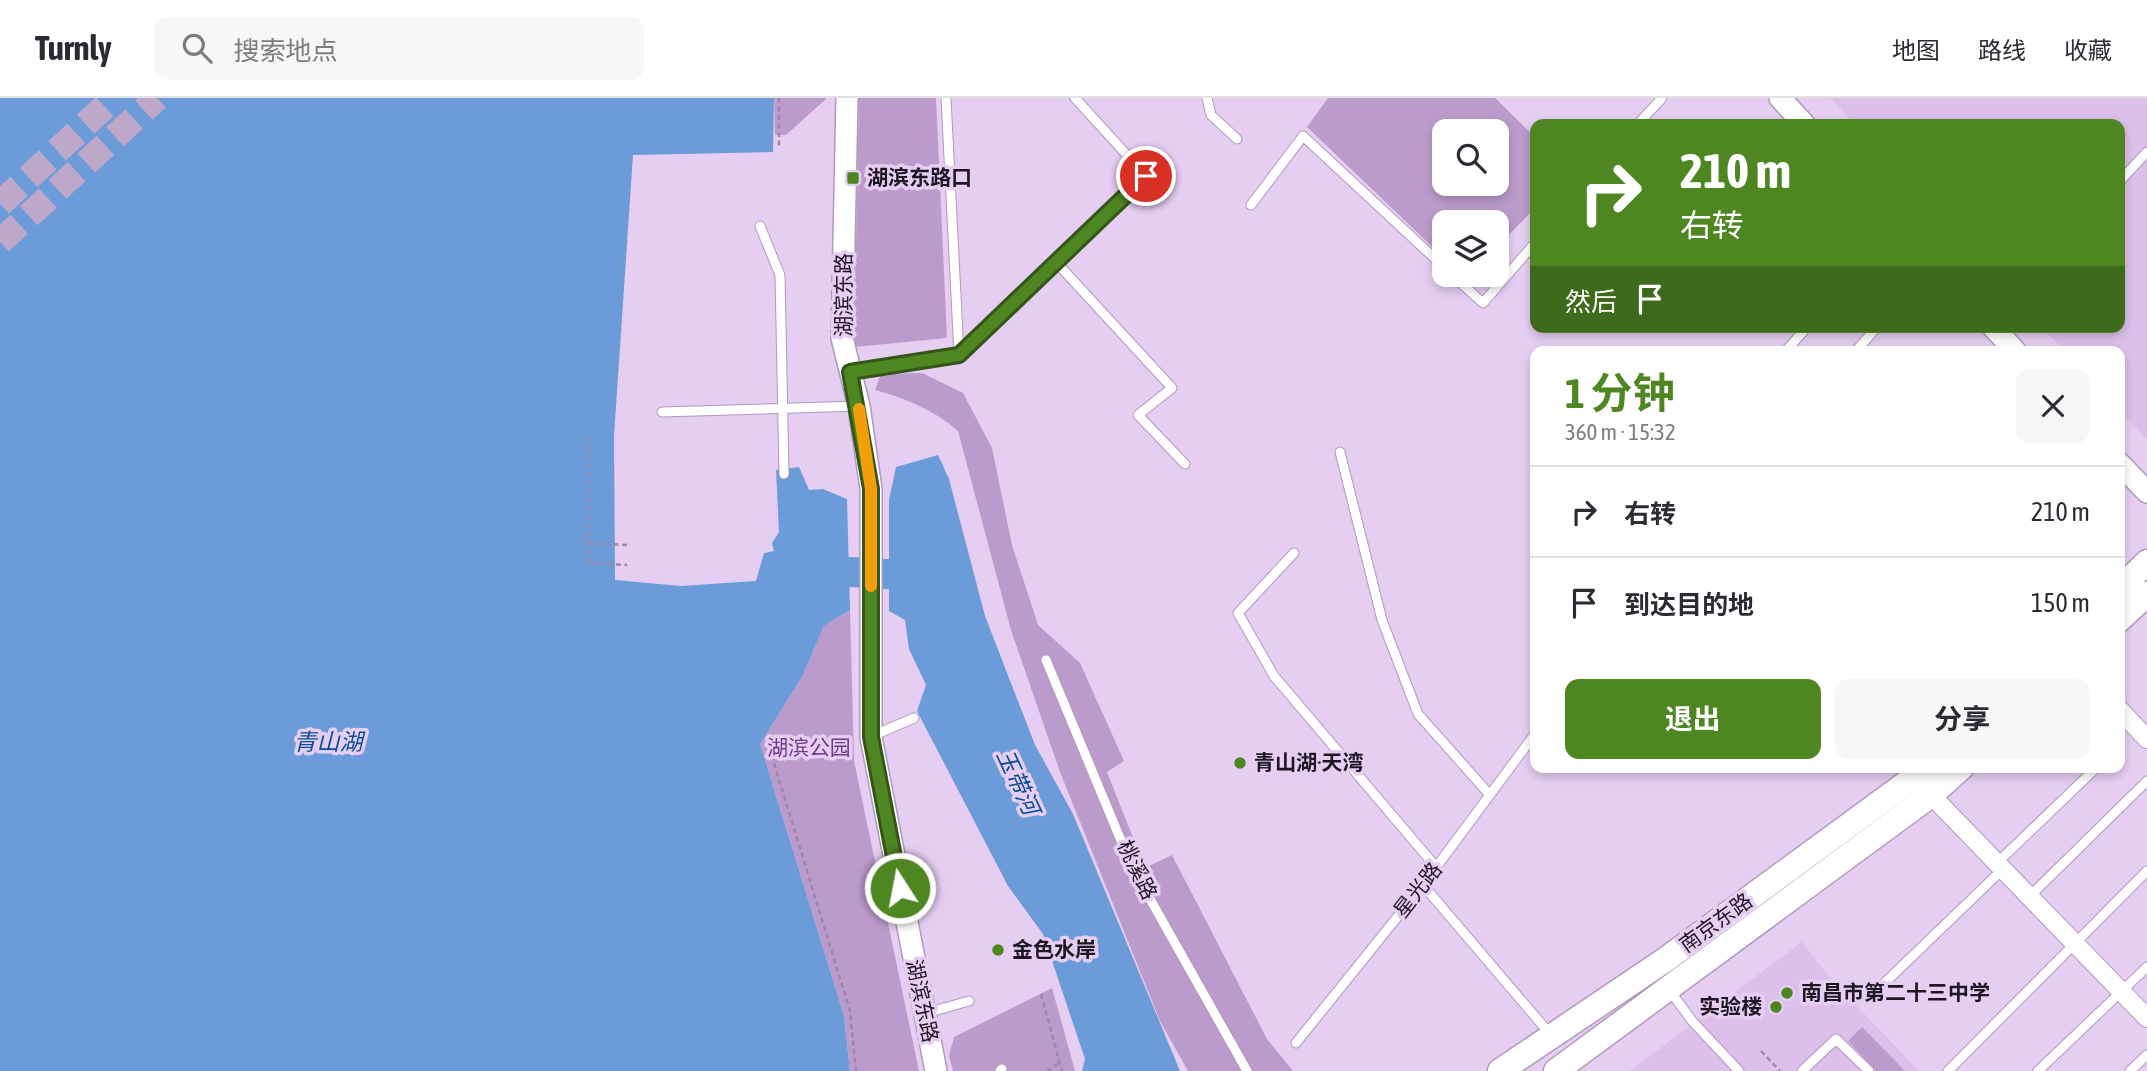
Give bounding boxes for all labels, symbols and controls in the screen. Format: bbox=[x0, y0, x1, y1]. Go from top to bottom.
search box bbox=[154, 17, 644, 80]
text: Turnly bbox=[35, 29, 112, 67]
icon: search bbox=[178, 29, 216, 67]
text: 搜索地点 bbox=[234, 36, 338, 66]
text: 地图 bbox=[1892, 37, 1940, 64]
text: 路线 bbox=[1978, 37, 2026, 64]
text: 收藏 bbox=[2064, 37, 2112, 64]
map controls bbox=[1432, 119, 1509, 287]
button: search bbox=[1432, 119, 1509, 196]
text: 210 m bbox=[1680, 142, 1791, 198]
pin bbox=[1116, 146, 1176, 206]
icon: right bbox=[1565, 147, 1656, 238]
icon: arrive bbox=[1127, 157, 1165, 195]
place label: 湖滨东路口 bbox=[867, 165, 972, 189]
marker: 湖滨东路口 bbox=[845, 170, 861, 186]
text: 右转 bbox=[1680, 207, 1744, 244]
button: layers bbox=[1432, 210, 1509, 287]
street label: 湖滨东路 bbox=[831, 253, 855, 337]
icon: arrive bbox=[1631, 280, 1669, 318]
text: 然后 bbox=[1565, 287, 1617, 317]
text: 1 分钟 bbox=[1565, 369, 1675, 417]
button: close bbox=[2016, 369, 2090, 443]
text: 360 m · 15:32 bbox=[1565, 419, 1676, 445]
icon: right bbox=[1565, 493, 1603, 531]
text: 210 m bbox=[2031, 497, 2090, 527]
text: 右转 bbox=[1624, 499, 1676, 529]
icon: arrive bbox=[1565, 584, 1603, 622]
text: 150 m bbox=[2031, 588, 2090, 618]
text: 到达目的地 bbox=[1624, 590, 1754, 620]
button: 退出 bbox=[1565, 679, 1821, 759]
button: 分享 bbox=[1835, 679, 2090, 759]
water label: 青山湖 bbox=[294, 729, 366, 755]
park label: 湖滨公园 bbox=[767, 735, 851, 759]
water label: 玉带河 bbox=[992, 745, 1046, 822]
place label: 青山湖·天湾 bbox=[1254, 750, 1364, 774]
marker: 青山湖·天湾 bbox=[1232, 755, 1248, 771]
street label: 桃溪路 bbox=[1113, 836, 1162, 903]
position arrow bbox=[863, 851, 937, 925]
street label: 星光路 bbox=[1388, 857, 1446, 922]
street label: 南京东路 bbox=[1674, 888, 1756, 957]
place label: 金色水岸 bbox=[1012, 937, 1096, 961]
marker: 金色水岸 bbox=[990, 942, 1006, 958]
street label: 湖滨东路 bbox=[903, 957, 943, 1044]
place label: 南昌市第二十三中学 bbox=[1801, 980, 1990, 1004]
marker: 南昌市第二十三中学 bbox=[1779, 985, 1795, 1001]
place label: 实验楼 bbox=[1699, 994, 1762, 1018]
marker: 实验楼 bbox=[1768, 999, 1784, 1015]

